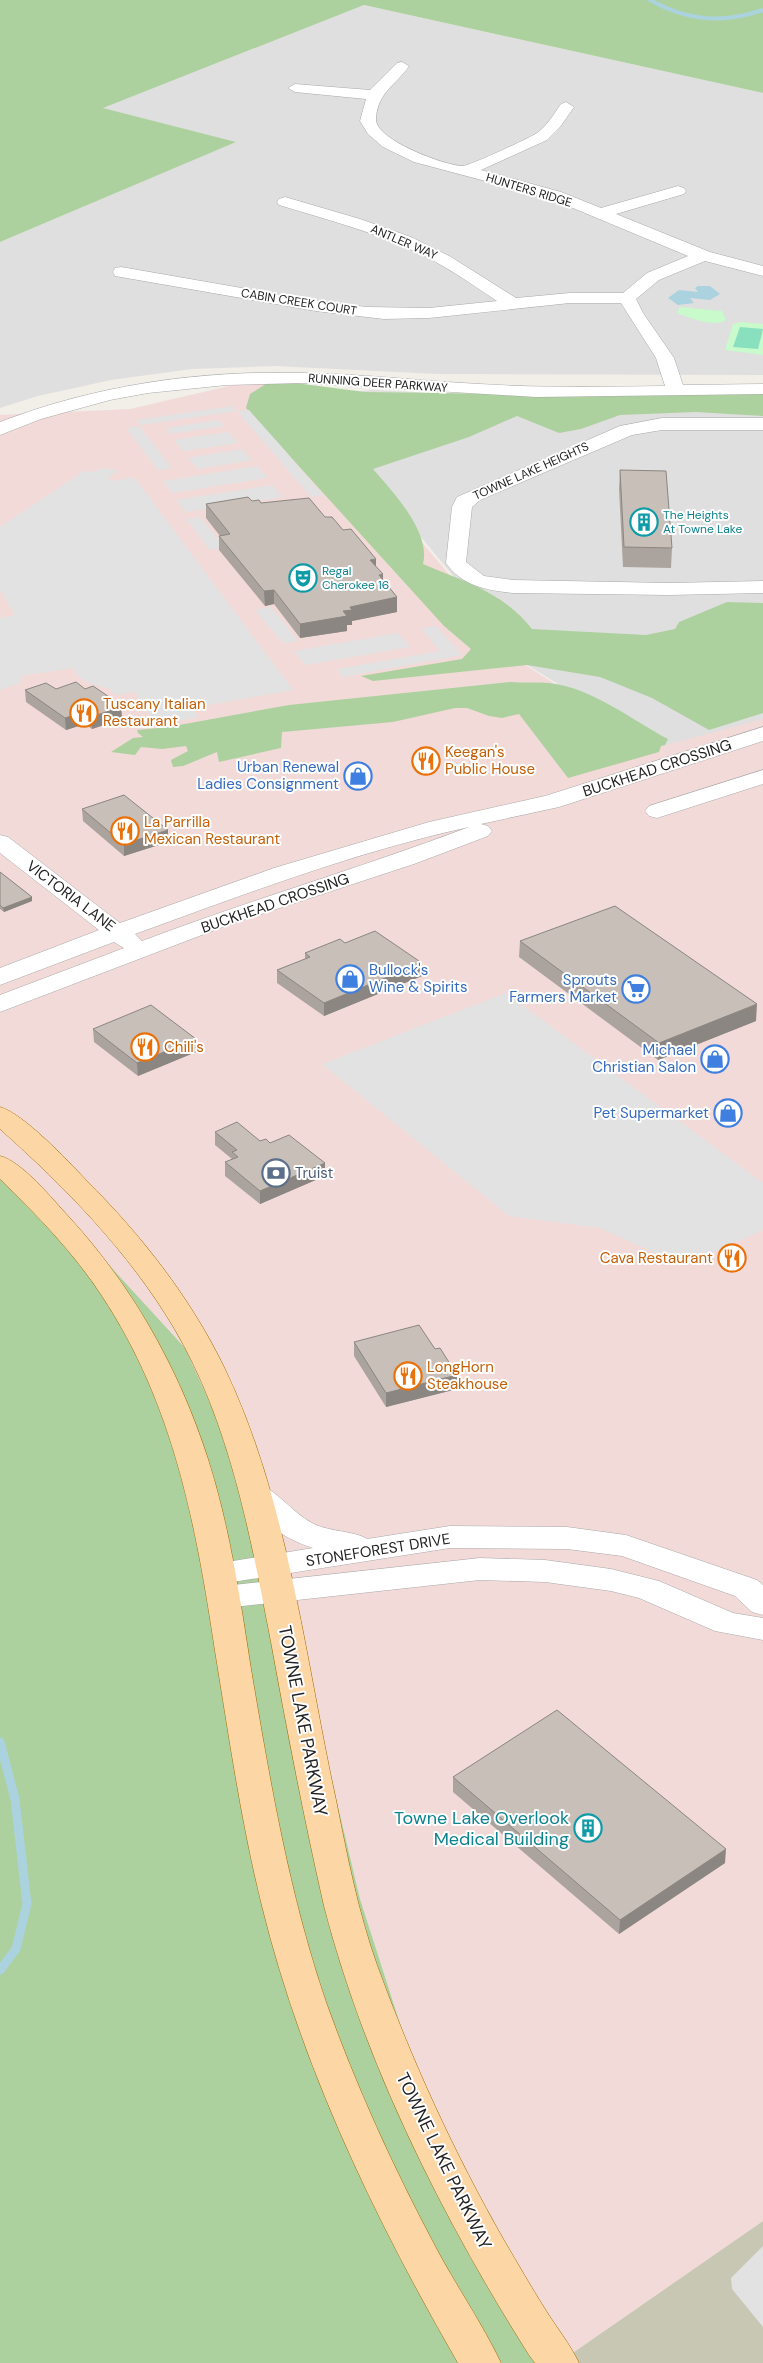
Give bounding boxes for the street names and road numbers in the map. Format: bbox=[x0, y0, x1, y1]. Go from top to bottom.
street label: HUNTERS RIDGE bbox=[484, 169, 574, 211]
street label: ANTLER WAY bbox=[368, 221, 440, 263]
street label: CABIN CREEK COURT bbox=[240, 285, 358, 319]
street label: RUNNING DEER PARKWAY bbox=[308, 370, 448, 396]
street label: TOWNE LAKE HEIGHTS bbox=[471, 438, 591, 504]
street label: BUCKHEAD CROSSING bbox=[580, 734, 734, 802]
street label: VICTORIA LANE bbox=[22, 856, 120, 936]
street label: BUCKHEAD CROSSING bbox=[198, 868, 352, 938]
street label: STONEFOREST DRIVE bbox=[304, 1529, 452, 1571]
street label: TOWNE LAKE PARKWAY bbox=[273, 1624, 333, 1819]
street label: TOWNE LAKE PARKWAY bbox=[391, 2069, 498, 2254]

